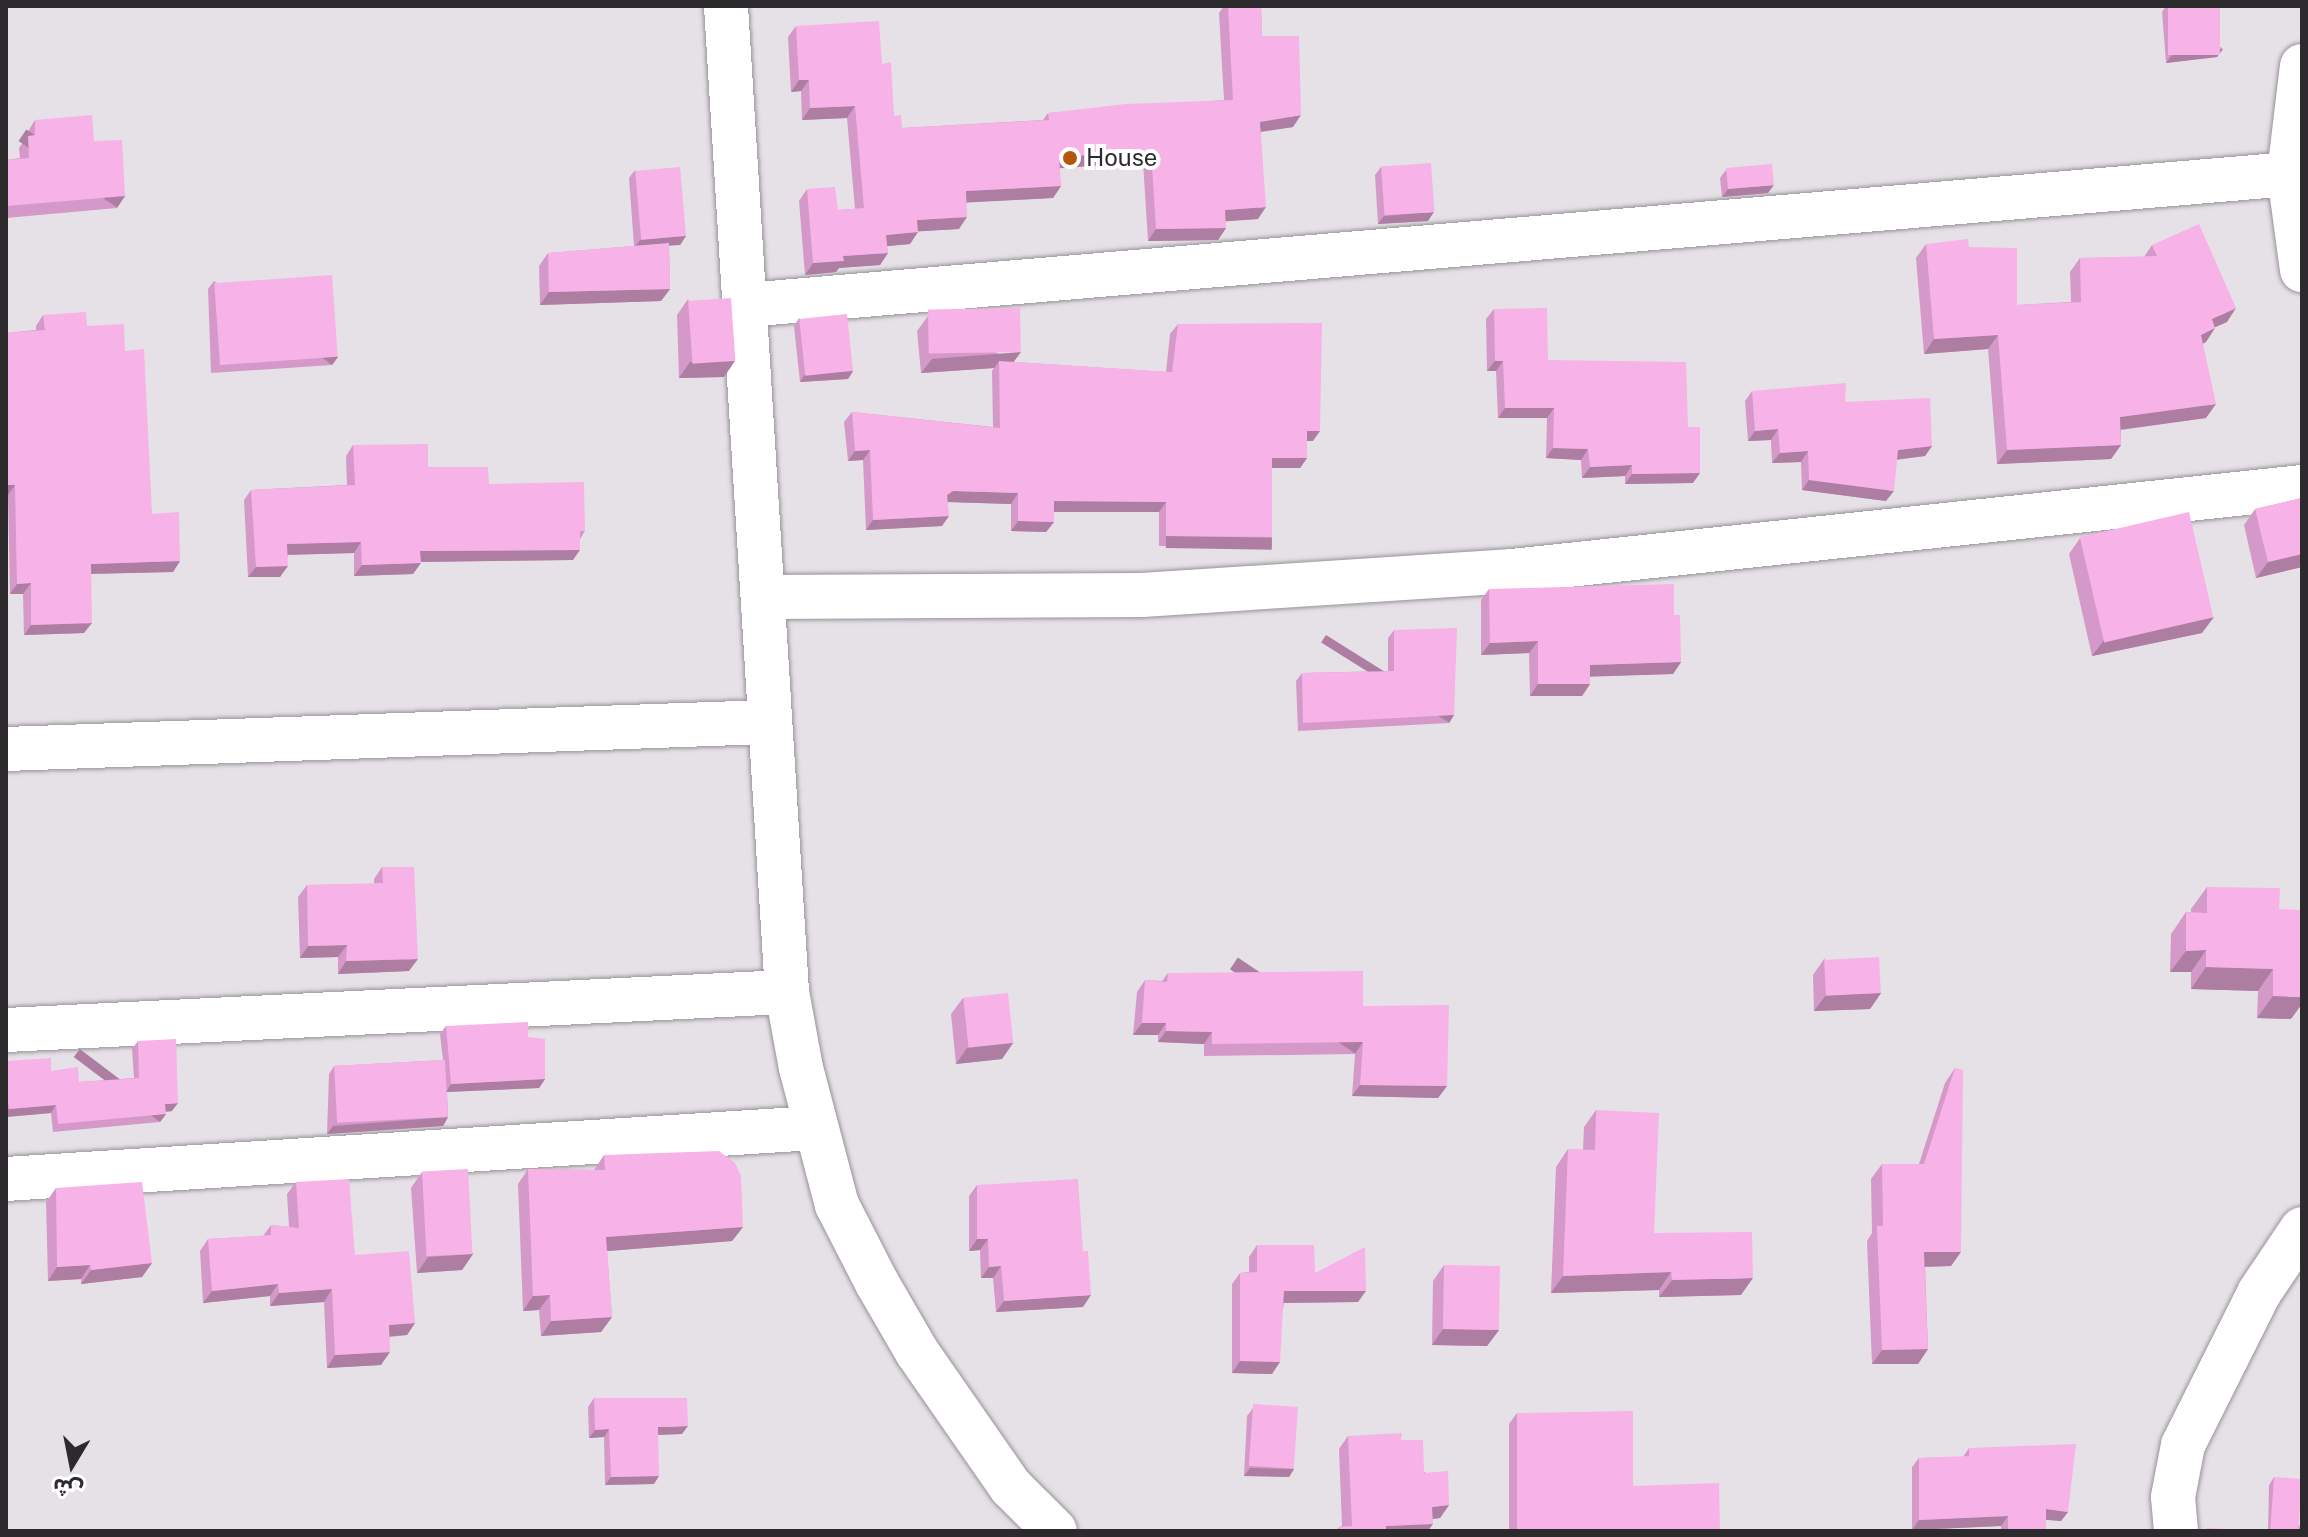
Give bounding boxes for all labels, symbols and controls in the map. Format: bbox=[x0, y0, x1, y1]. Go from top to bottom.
place label: House bbox=[1086, 144, 1157, 172]
marker: House bbox=[1061, 149, 1079, 167]
north arrow bbox=[32, 1425, 112, 1505]
text: ش bbox=[51, 1473, 85, 1504]

